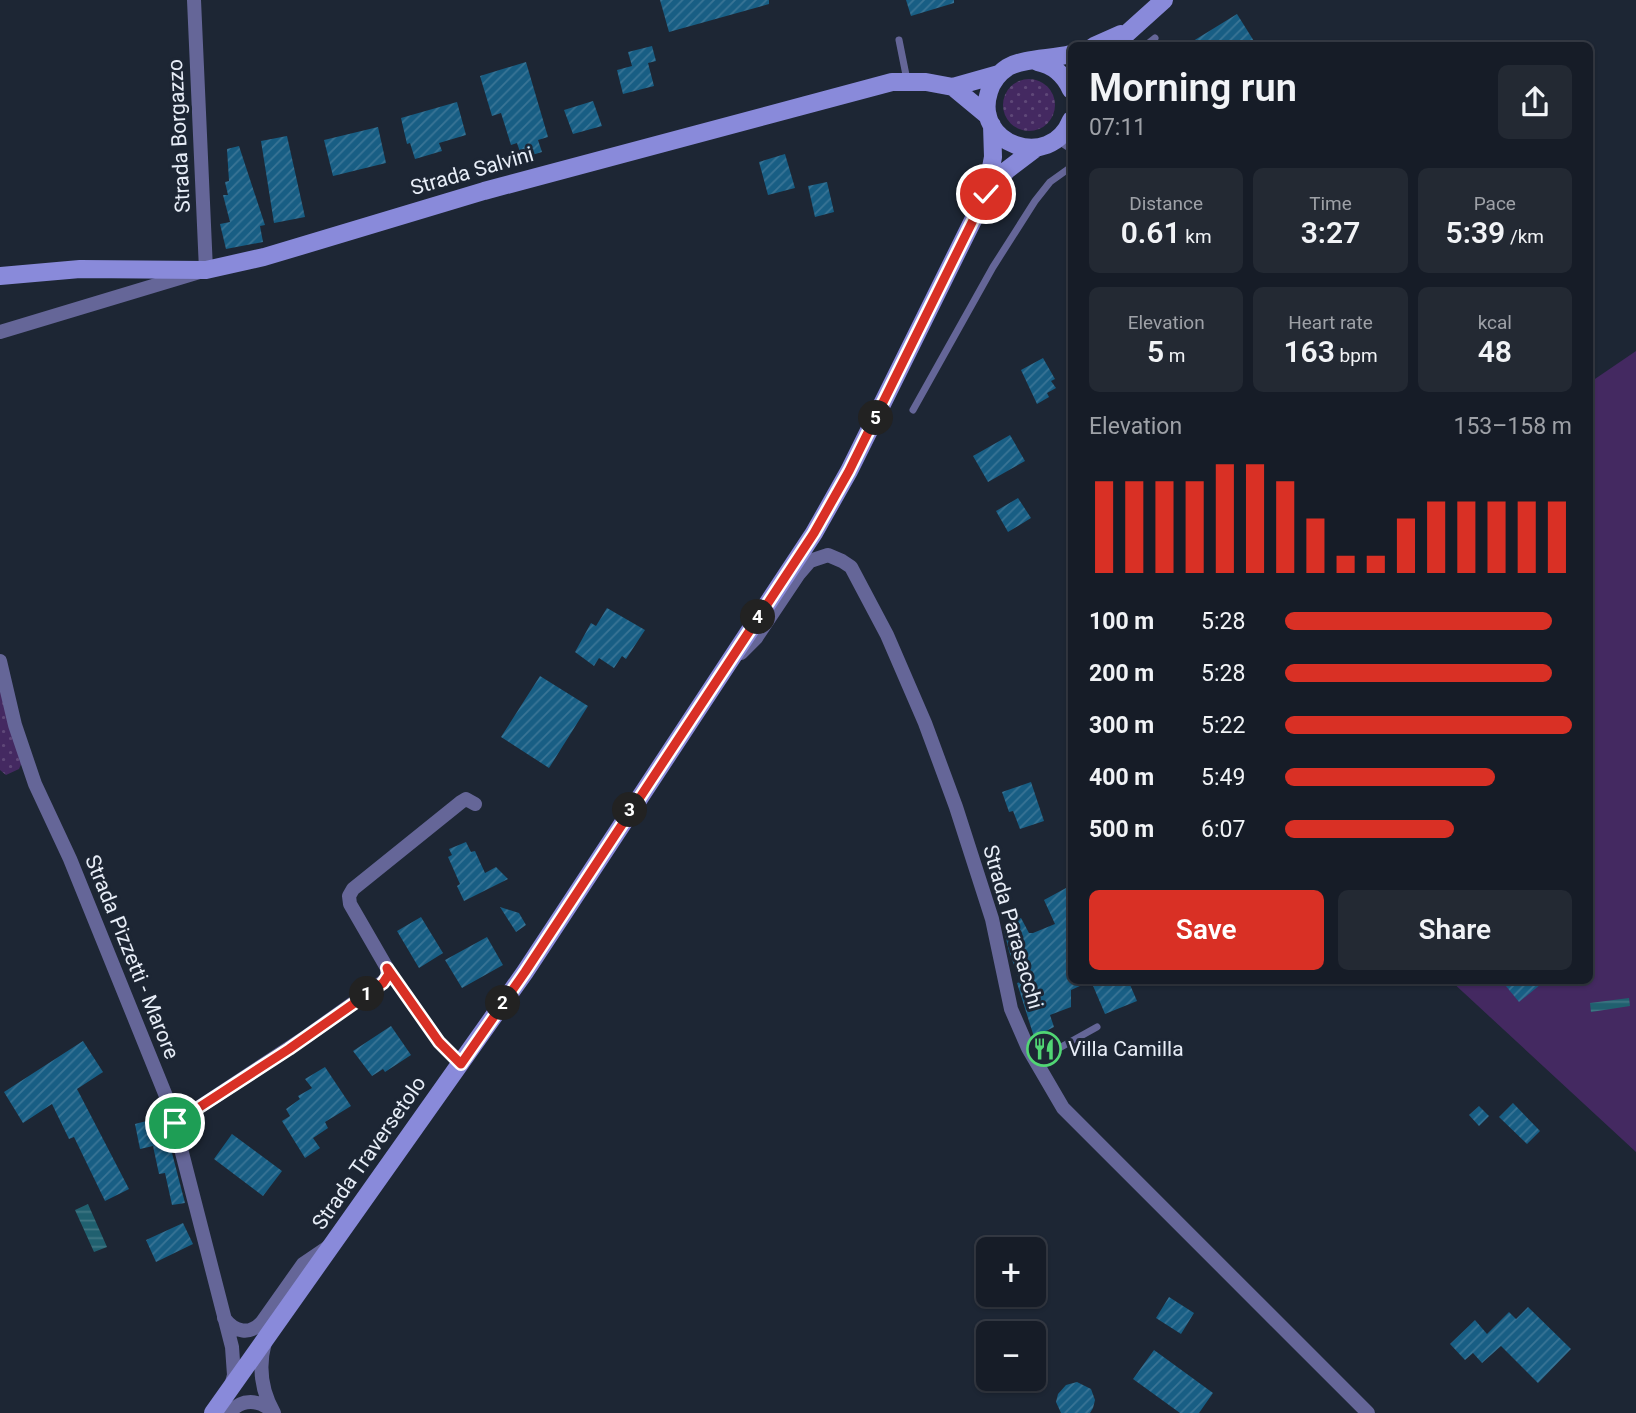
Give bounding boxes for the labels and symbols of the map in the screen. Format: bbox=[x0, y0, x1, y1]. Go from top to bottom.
street label: Strada Borgazzo bbox=[163, 59, 195, 213]
street label: Strada Salvini bbox=[408, 142, 536, 200]
pin bbox=[956, 164, 1016, 224]
pin: 5 bbox=[858, 400, 894, 436]
pin: 4 bbox=[740, 600, 776, 634]
pin: 3 bbox=[612, 792, 648, 828]
street label: Strada Parasacchi bbox=[978, 842, 1048, 1012]
street label: Strada Pizzetti - Marore bbox=[80, 851, 184, 1063]
pin: 1 bbox=[350, 976, 384, 1012]
pin: 2 bbox=[486, 986, 520, 1020]
restaurant icon: Villa Camilla bbox=[1025, 1030, 1063, 1068]
place label: Villa Camilla bbox=[1068, 1037, 1184, 1061]
street label: Strada Traversetolo bbox=[307, 1072, 431, 1234]
pin bbox=[145, 1093, 205, 1153]

